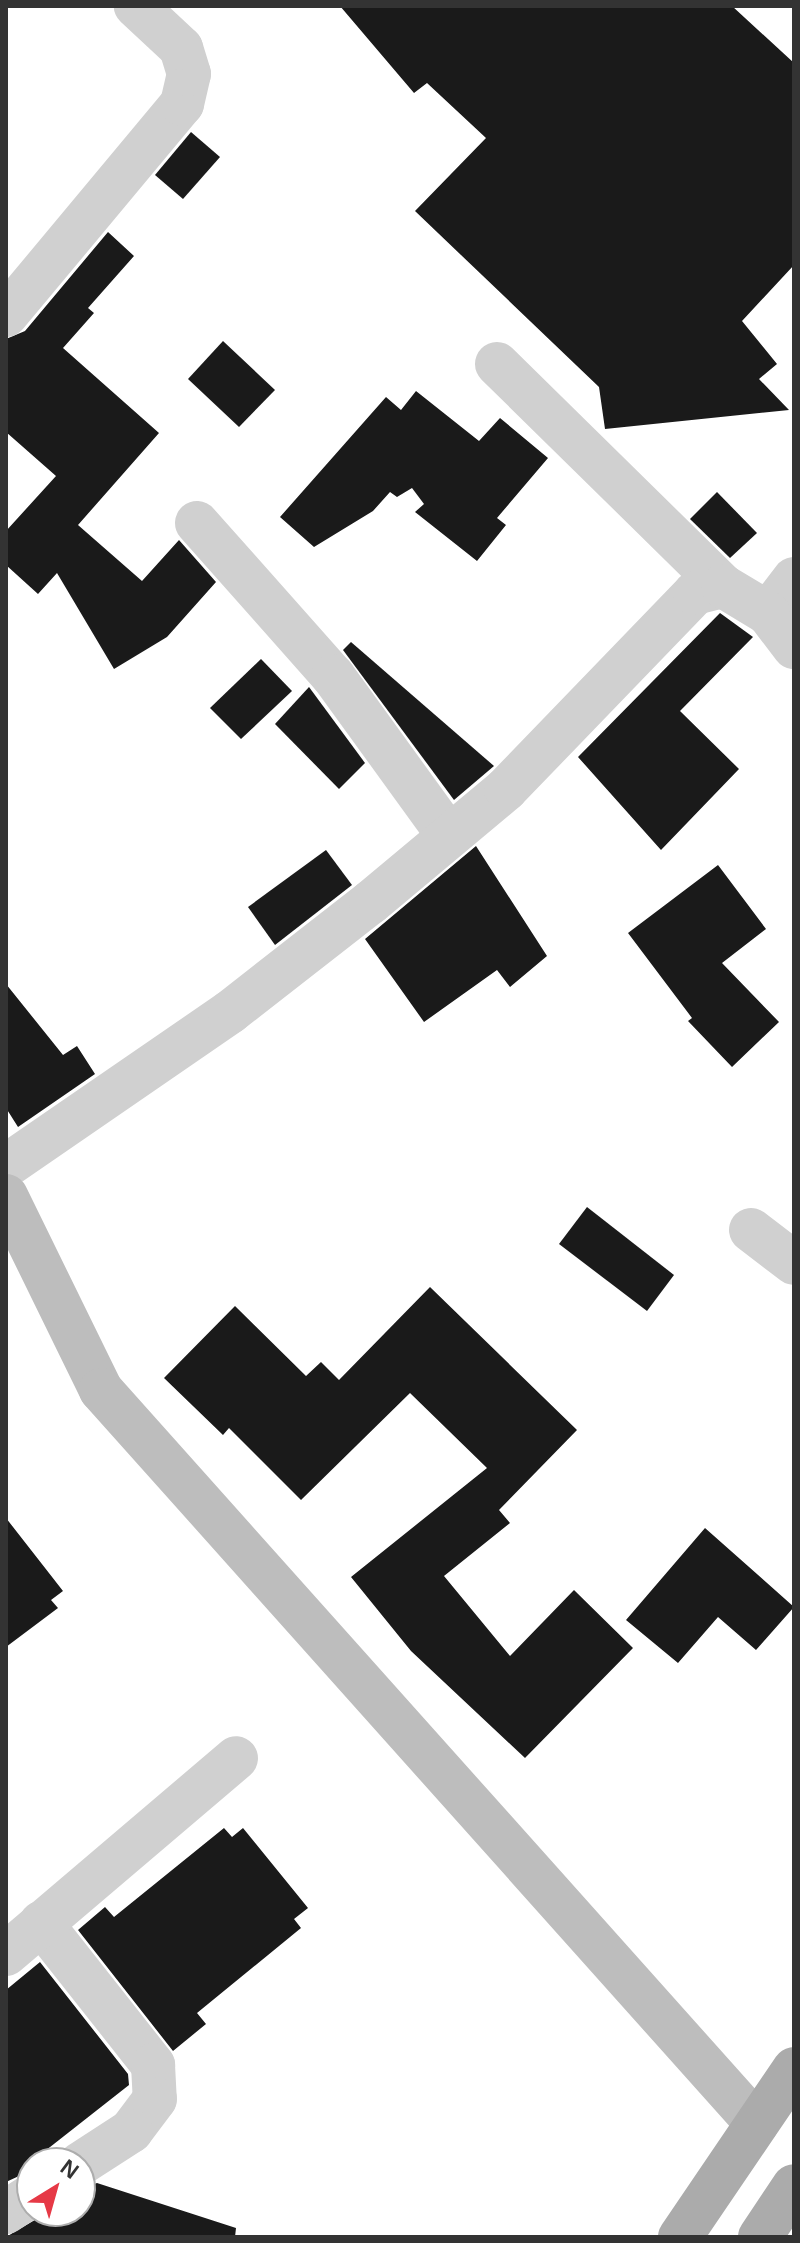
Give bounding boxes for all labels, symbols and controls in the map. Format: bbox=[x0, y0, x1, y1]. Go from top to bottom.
north arrow bbox=[16, 2147, 96, 2227]
text: N bbox=[56, 2154, 83, 2184]

